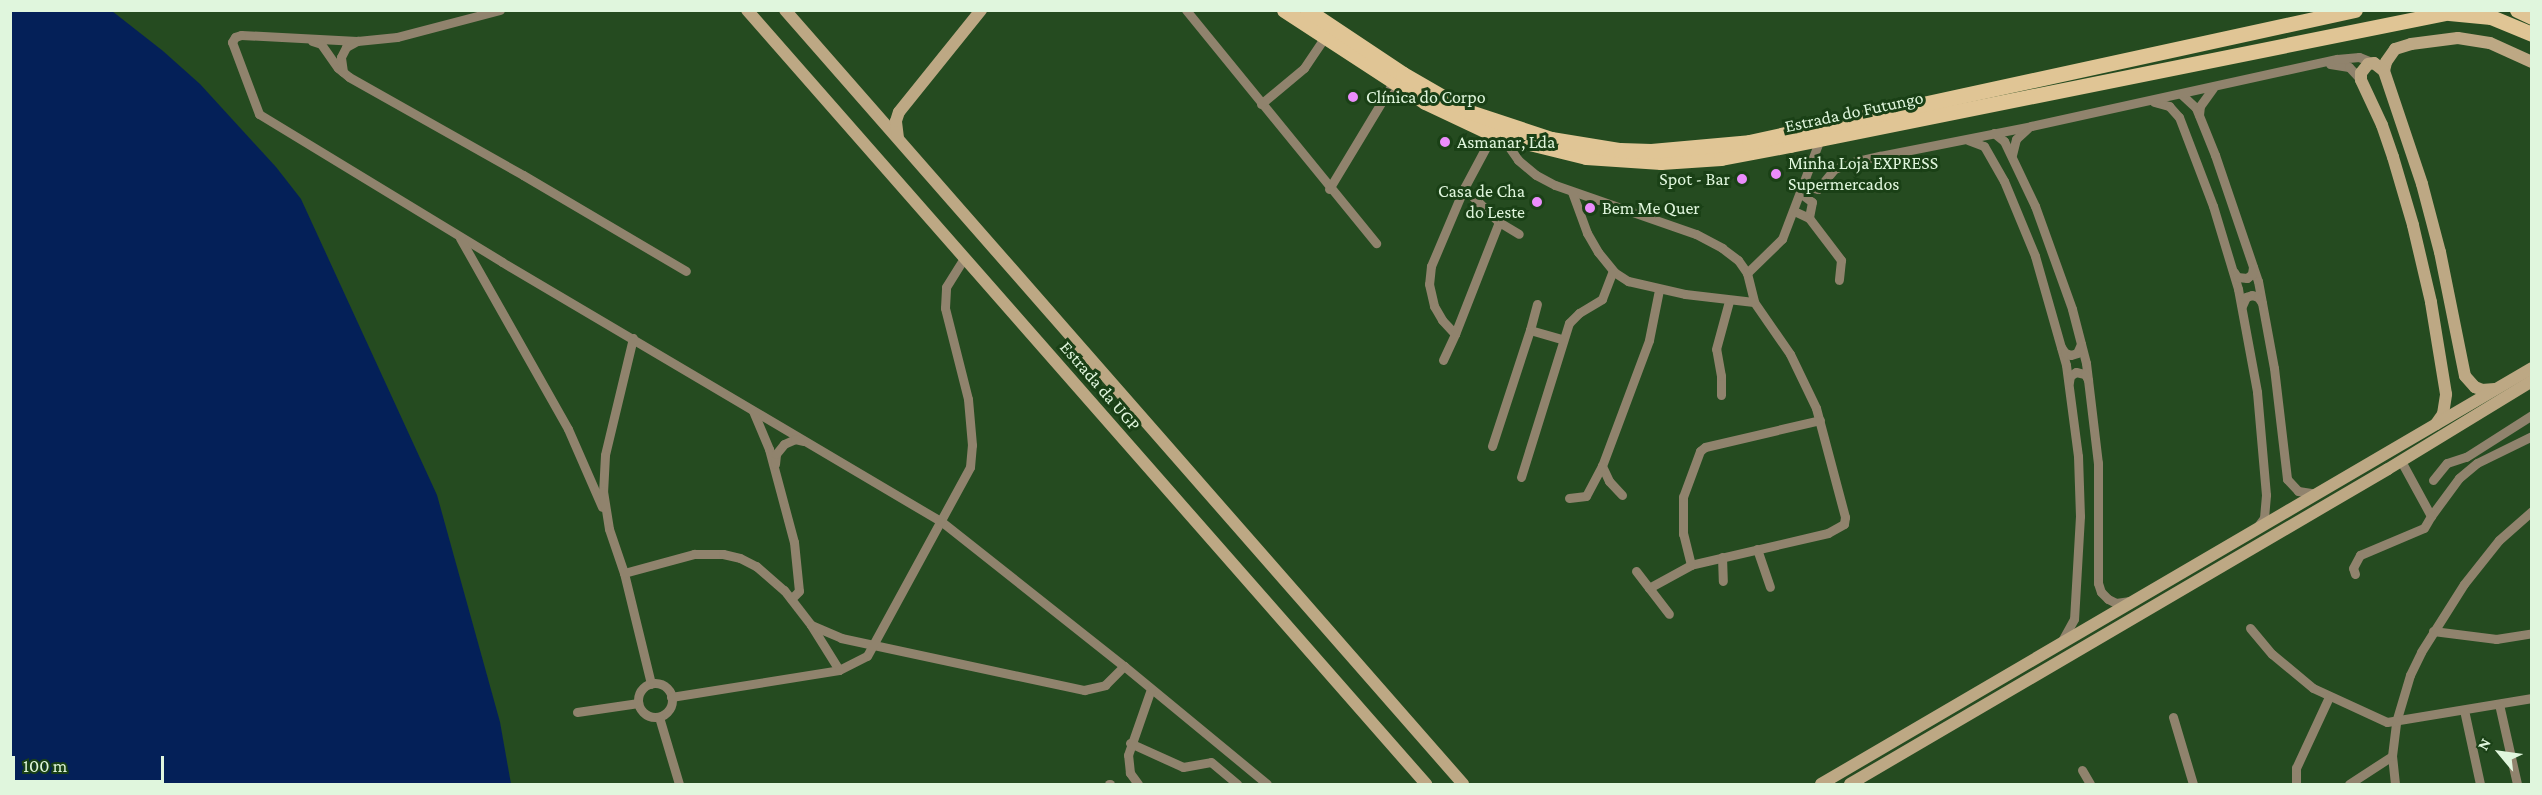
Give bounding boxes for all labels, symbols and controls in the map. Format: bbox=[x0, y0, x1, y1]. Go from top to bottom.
place label: Clínica do Corpo bbox=[1366, 86, 1486, 108]
street label: Estrada do Futungo bbox=[1783, 87, 1925, 137]
marker: Clínica do Corpo bbox=[1344, 88, 1362, 106]
place label: Asmanar, Lda bbox=[1457, 131, 1555, 153]
marker: Asmanar, Lda bbox=[1438, 135, 1452, 149]
place label: Minha Loja EXPRESS Supermercados bbox=[1788, 153, 1938, 195]
marker: Minha Loja EXPRESS Supermercados bbox=[1769, 167, 1783, 181]
place label: Spot - Bar bbox=[1659, 168, 1730, 190]
marker: Spot - Bar bbox=[1735, 172, 1749, 186]
place label: Casa de Cha do Leste bbox=[1438, 181, 1525, 224]
marker: Casa de Cha do Leste bbox=[1530, 195, 1544, 209]
place label: Bem Me Quer bbox=[1602, 197, 1700, 219]
marker: Bem Me Quer bbox=[1583, 201, 1597, 215]
street label: Estrada da UGP bbox=[1055, 337, 1145, 435]
north arrow bbox=[2470, 723, 2530, 783]
text: N bbox=[2474, 735, 2494, 753]
scale bar bbox=[15, 744, 166, 782]
text: 100 m bbox=[23, 756, 67, 776]

